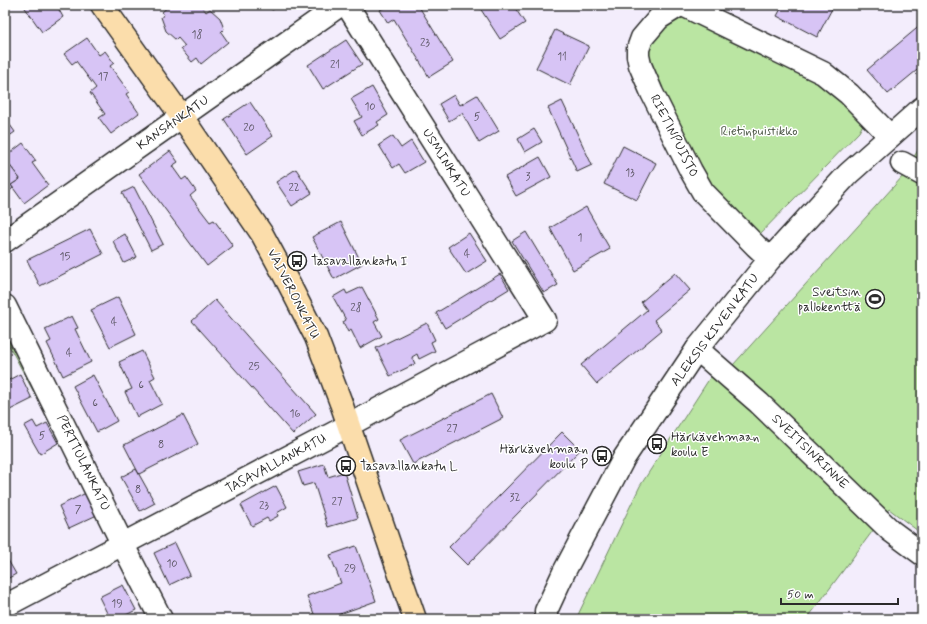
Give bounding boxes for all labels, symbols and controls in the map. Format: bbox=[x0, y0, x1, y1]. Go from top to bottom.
house number: 18 bbox=[192, 28, 202, 42]
house number: 23 bbox=[420, 36, 430, 50]
house number: 11 bbox=[557, 50, 567, 64]
house number: 21 bbox=[330, 58, 340, 72]
house number: 17 bbox=[98, 70, 109, 84]
street label: KANSANKATU bbox=[134, 92, 212, 154]
street label: RIETINPUISTO bbox=[646, 92, 702, 180]
house number: 10 bbox=[364, 100, 376, 114]
house number: 5 bbox=[474, 110, 481, 124]
house number: 20 bbox=[243, 121, 255, 135]
park label: Rietinpuistikko bbox=[720, 123, 798, 140]
street label: USMINKATU bbox=[418, 125, 474, 201]
house number: 13 bbox=[625, 166, 635, 180]
house number: 3 bbox=[526, 170, 531, 184]
house number: 22 bbox=[288, 181, 300, 195]
house number: 1 bbox=[578, 231, 583, 245]
street label: VAIVERONKATU bbox=[263, 246, 323, 342]
house number: 4 bbox=[464, 247, 471, 261]
house number: 15 bbox=[60, 250, 71, 264]
bus stop icon: Tasavallankatu I bbox=[286, 250, 308, 272]
place label: Tasavallankatu I bbox=[311, 253, 407, 270]
street label: ALEKSIS KIVEN KATU bbox=[667, 270, 763, 390]
place label: Sveitsin pallokenttä bbox=[798, 284, 861, 316]
sports icon: Sveitsin pallokenttä bbox=[864, 288, 886, 310]
house number: 28 bbox=[350, 301, 362, 315]
house number: 4 bbox=[111, 315, 118, 329]
house number: 4 bbox=[66, 346, 73, 360]
house number: 25 bbox=[248, 360, 260, 374]
house number: 6 bbox=[138, 378, 144, 392]
house number: 6 bbox=[92, 396, 98, 410]
house number: 16 bbox=[290, 407, 301, 421]
street label: SVEITSINRINNE bbox=[768, 411, 852, 493]
street label: PERTTULANKATU bbox=[52, 412, 114, 514]
house number: 27 bbox=[447, 422, 458, 436]
house number: 5 bbox=[39, 429, 46, 443]
place label: Härkävehmaan koulu E bbox=[671, 429, 759, 461]
street label: TASAVALLANKATU bbox=[223, 430, 329, 498]
bus stop icon: Härkävehmaan koulu E bbox=[646, 433, 668, 455]
house number: 8 bbox=[158, 438, 164, 452]
place label: Härkävehmaan koulu P bbox=[500, 441, 588, 473]
bus stop icon: Härkävehmaan koulu P bbox=[591, 445, 613, 467]
bus stop icon: Tasavallankatu L bbox=[335, 455, 357, 477]
place label: Tasavallankatu L bbox=[360, 458, 458, 475]
house number: 8 bbox=[135, 483, 141, 497]
house number: 32 bbox=[510, 491, 521, 505]
house number: 27 bbox=[332, 495, 343, 509]
house number: 23 bbox=[259, 499, 269, 513]
house number: 7 bbox=[75, 503, 82, 517]
house number: 10 bbox=[166, 557, 178, 571]
house number: 29 bbox=[344, 562, 356, 576]
scale bar bbox=[781, 580, 898, 606]
text: 50 m bbox=[787, 587, 814, 603]
house number: 19 bbox=[111, 597, 123, 611]

